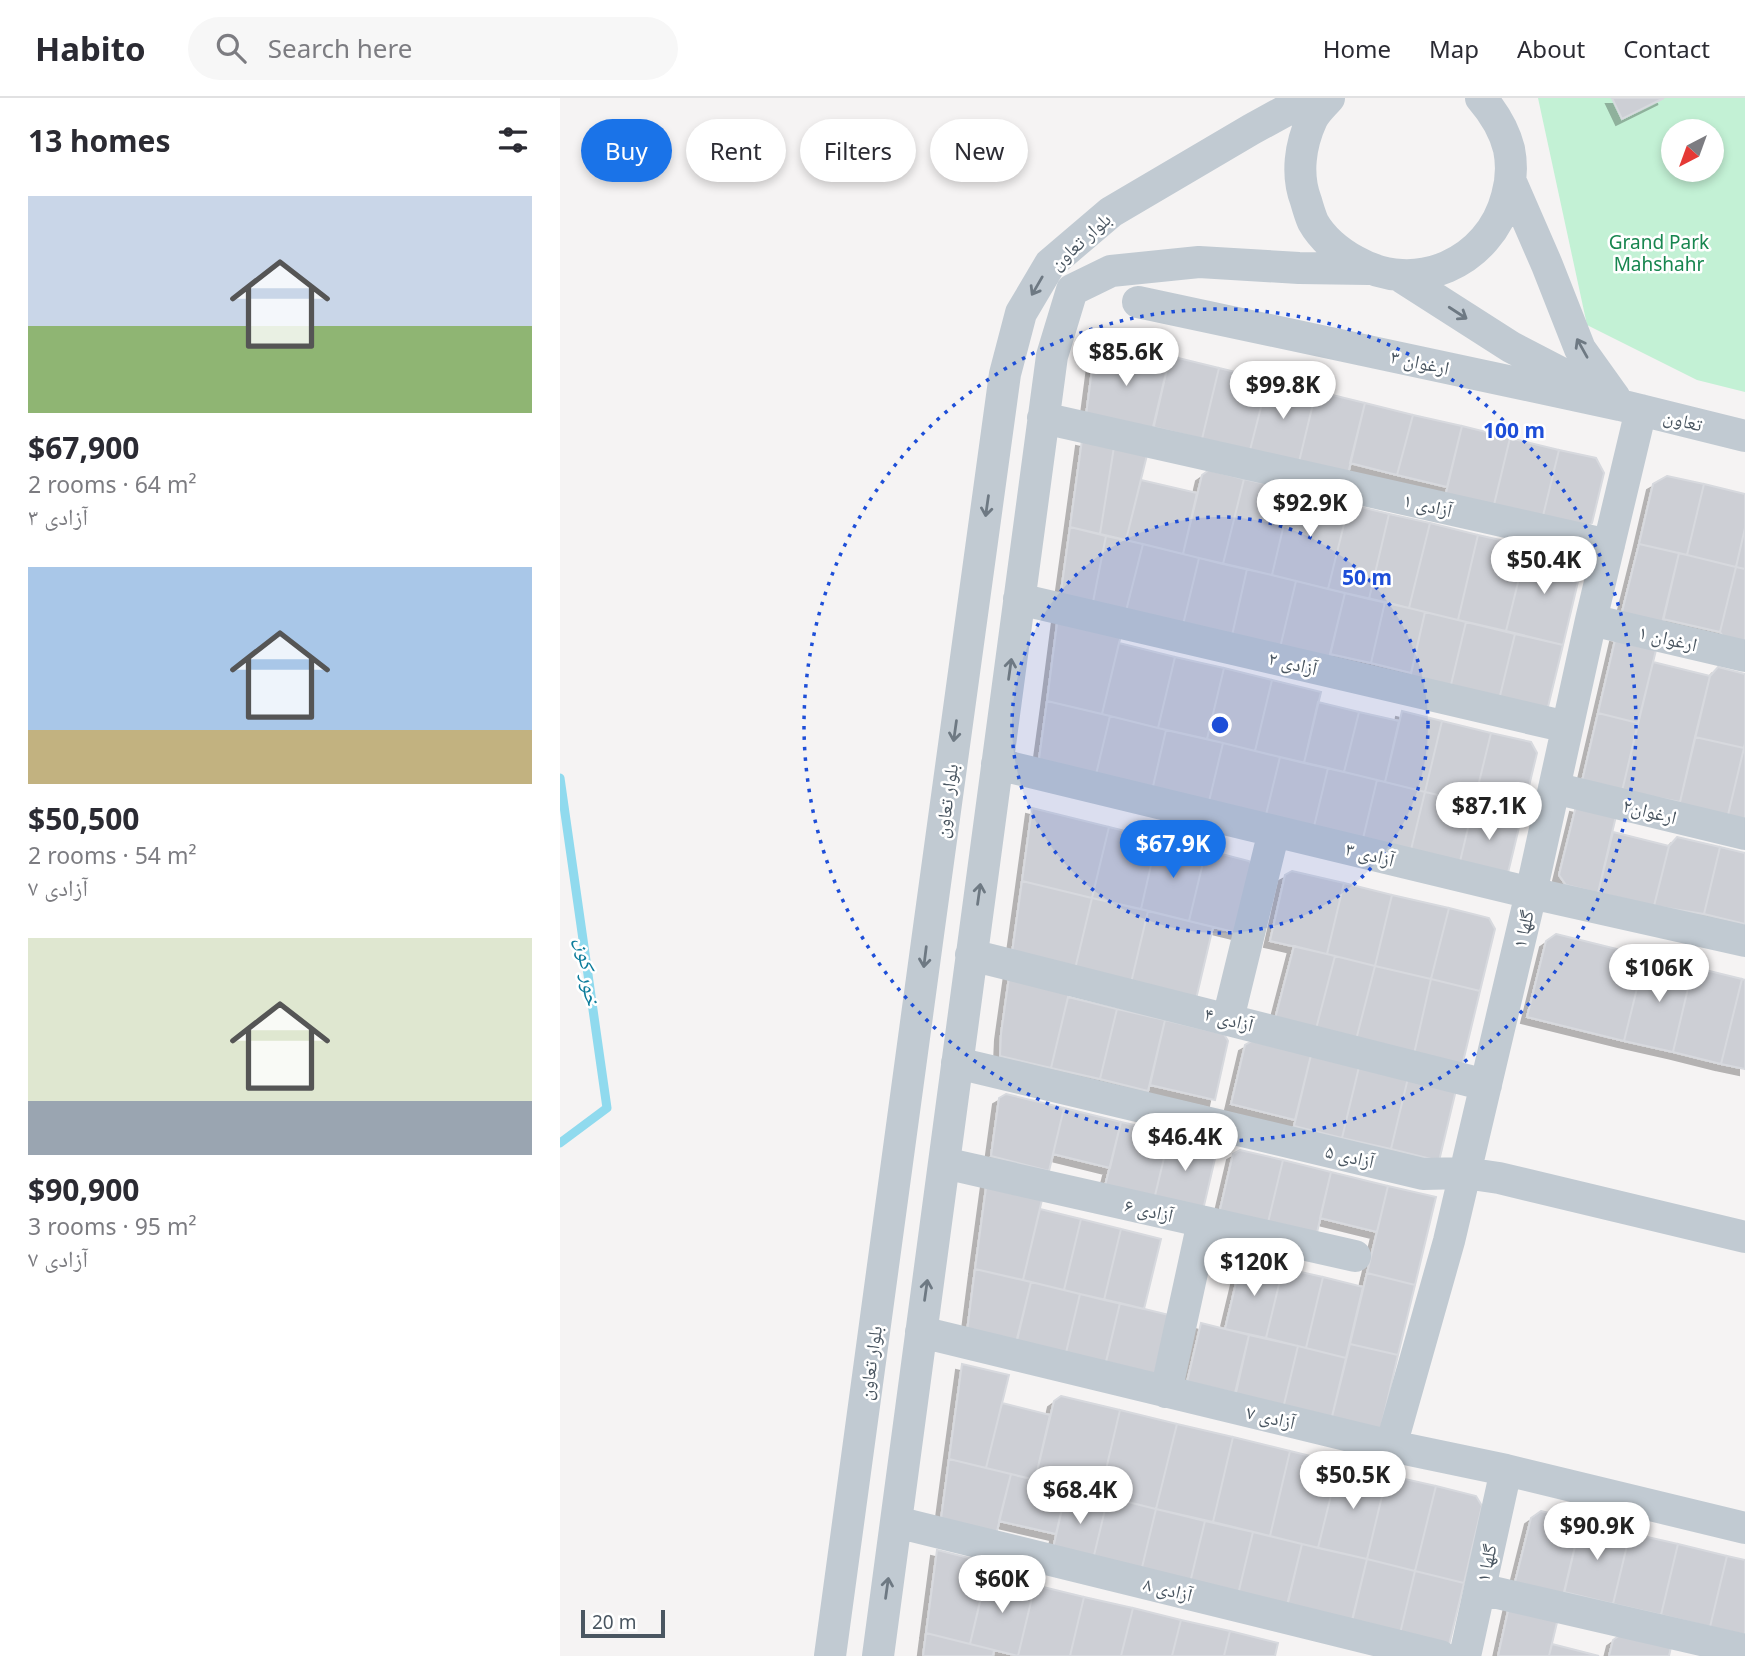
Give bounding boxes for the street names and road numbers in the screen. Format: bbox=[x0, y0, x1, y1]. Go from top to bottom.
street label: بلوار تعاون bbox=[1044, 206, 1116, 276]
street label: ارغوان ۳ bbox=[1388, 343, 1452, 381]
street label: تعاون bbox=[1661, 403, 1706, 437]
street label: آزادی ۱ bbox=[1401, 487, 1456, 523]
street label: ارغوان ۱ bbox=[1636, 619, 1700, 657]
street label: آزادی ۲ bbox=[1266, 645, 1321, 681]
street label: بلوار تعاون bbox=[928, 762, 964, 840]
street label: ارغوان۲ bbox=[1620, 792, 1680, 830]
street label: آزادی ۳ bbox=[1343, 835, 1398, 873]
street label: گلها ۱ bbox=[1506, 907, 1540, 950]
street label: آزادی ۴ bbox=[1202, 1000, 1257, 1038]
street label: آزادی ۵ bbox=[1323, 1138, 1378, 1174]
street label: آزادی ۶ bbox=[1122, 1192, 1177, 1228]
street label: بلوار تعاون bbox=[852, 1324, 888, 1402]
street label: آزادی ۷ bbox=[1244, 1399, 1299, 1435]
street label: گلها ۱ bbox=[1469, 1542, 1503, 1584]
street label: آزادی ۸ bbox=[1141, 1570, 1196, 1608]

